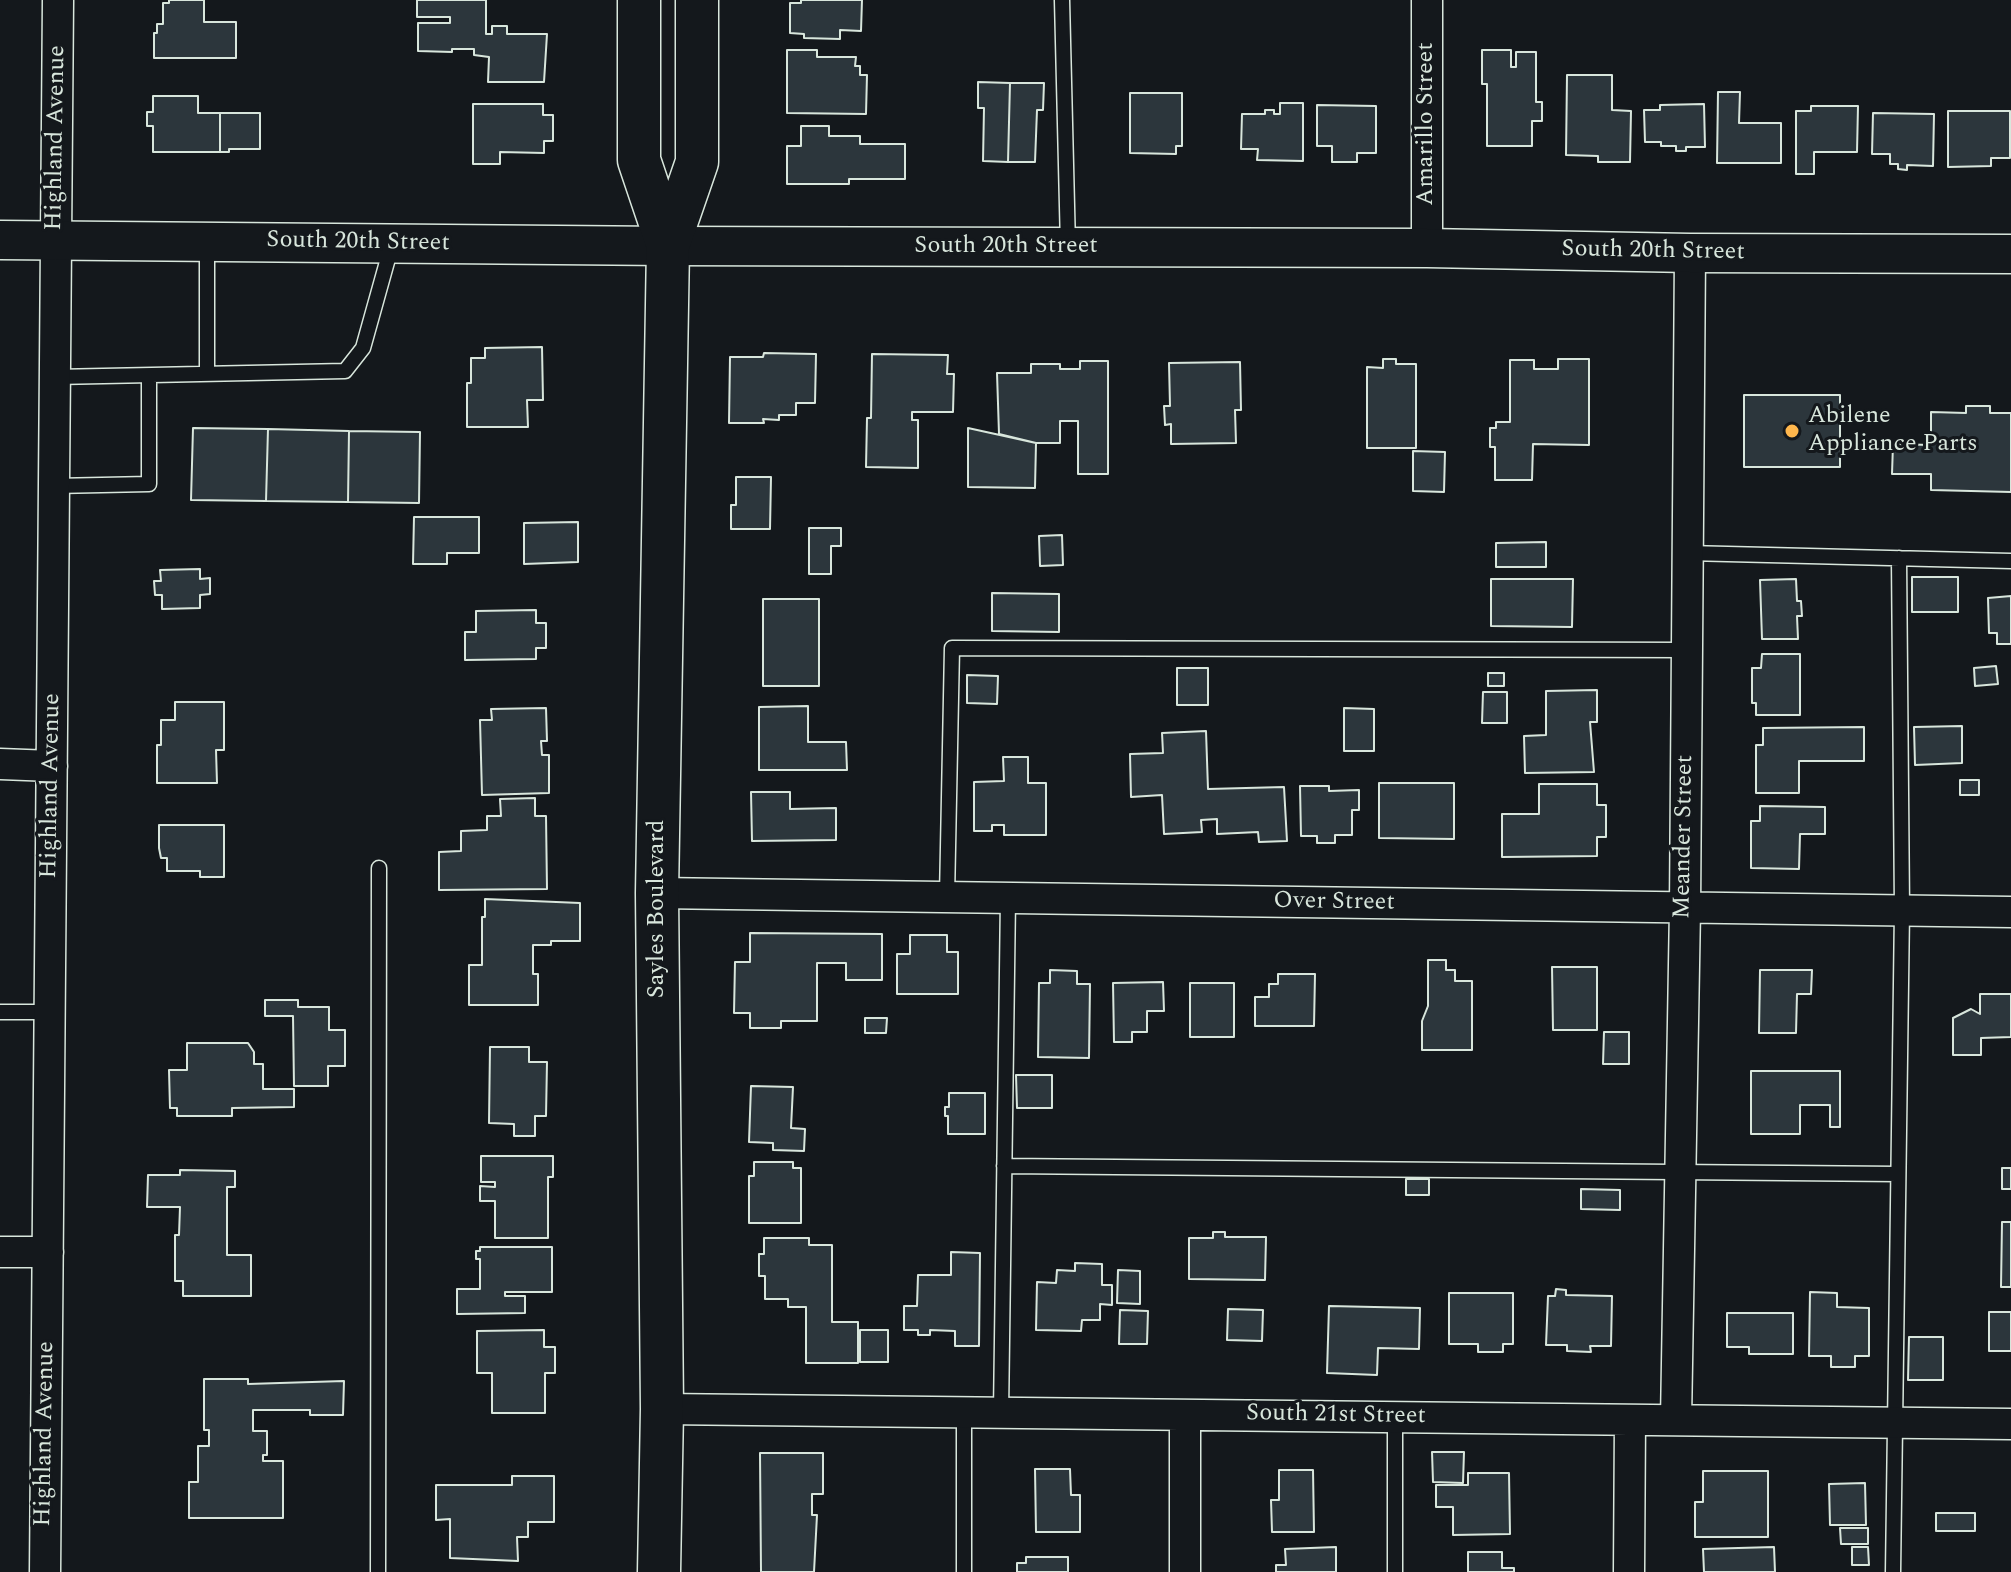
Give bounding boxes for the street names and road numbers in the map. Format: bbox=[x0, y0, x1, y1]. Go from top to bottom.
street label: Amarillo Street bbox=[1413, 42, 1441, 206]
street label: Highland Avenue bbox=[41, 45, 73, 231]
street label: South 20th Street bbox=[266, 227, 450, 259]
street label: South 20th Street bbox=[914, 233, 1098, 261]
street label: South 20th Street bbox=[1561, 236, 1745, 268]
street label: Highland Avenue bbox=[36, 693, 68, 879]
street label: Meander Street bbox=[1669, 755, 1701, 919]
street label: Sayles Boulevard bbox=[644, 820, 672, 998]
street label: Over Street bbox=[1273, 888, 1395, 918]
street label: Highland Avenue bbox=[30, 1341, 62, 1527]
street label: South 21st Street bbox=[1246, 1400, 1426, 1432]

